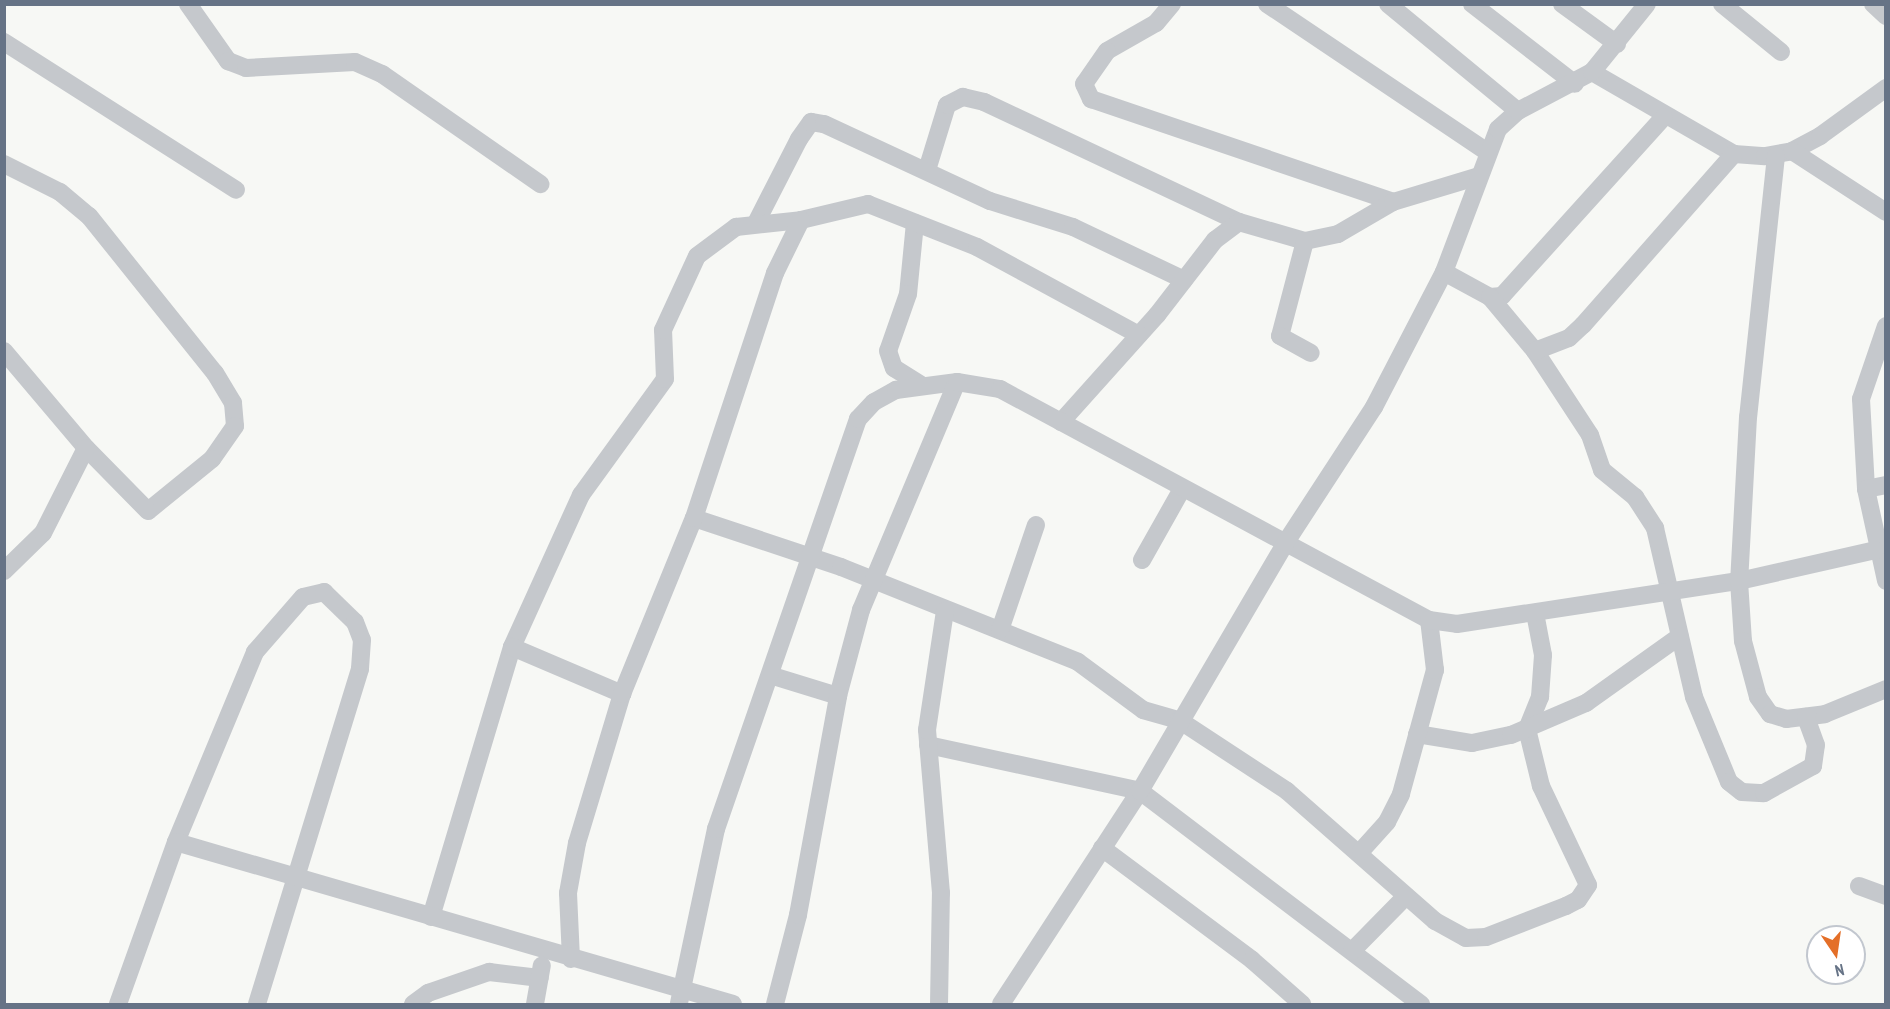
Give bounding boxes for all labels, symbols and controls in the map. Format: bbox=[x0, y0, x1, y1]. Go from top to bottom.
north arrow bbox=[1806, 925, 1866, 985]
text: N bbox=[1833, 960, 1846, 981]

